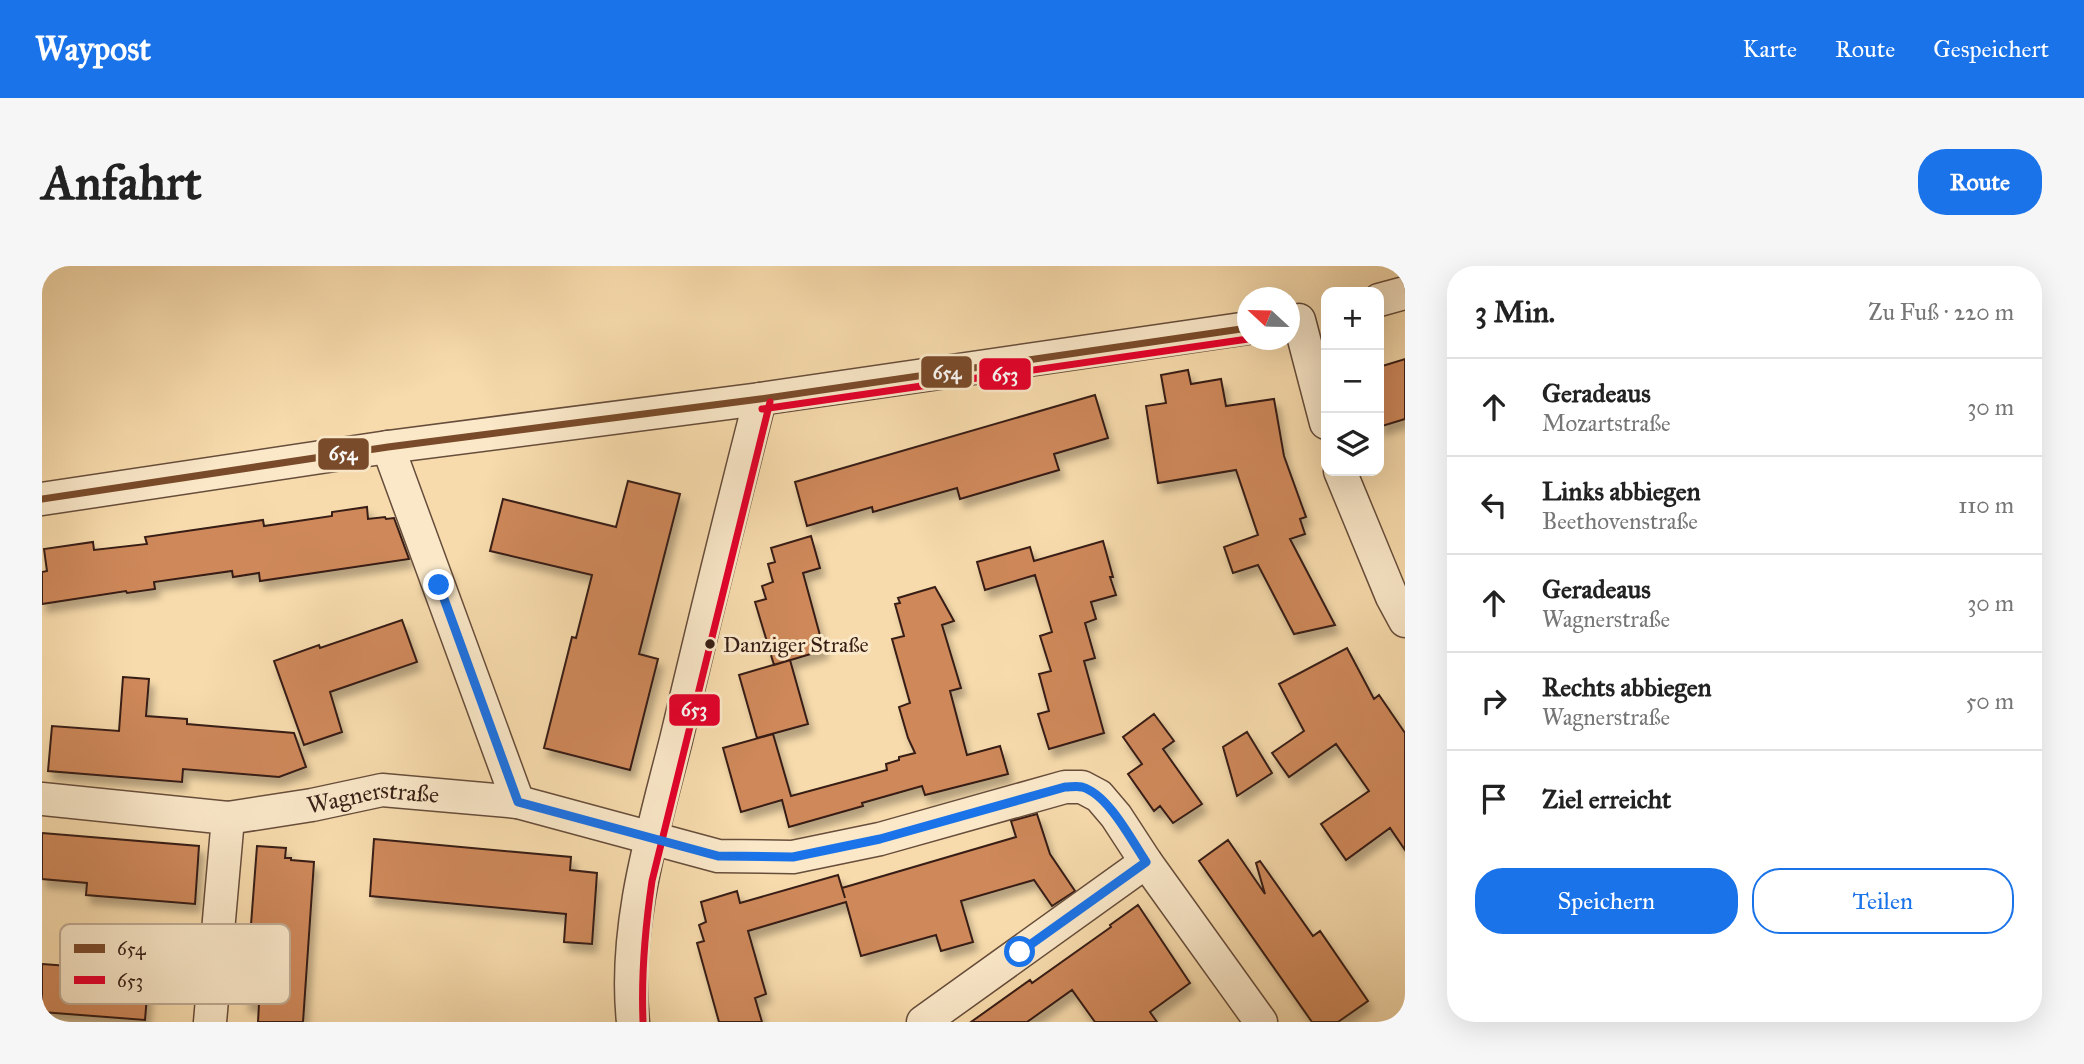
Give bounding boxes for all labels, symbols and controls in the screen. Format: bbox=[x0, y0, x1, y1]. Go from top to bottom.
text: Waypost bbox=[35, 29, 151, 69]
text: Karte bbox=[1742, 34, 1797, 64]
text: Route bbox=[1835, 34, 1895, 64]
text: Gespeichert bbox=[1933, 34, 2049, 64]
button: Route bbox=[1918, 149, 2042, 215]
text: Anfahrt bbox=[42, 153, 202, 212]
north arrow bbox=[1237, 287, 1300, 350]
map controls bbox=[1321, 287, 1384, 476]
button: + bbox=[1321, 287, 1384, 350]
text: 3 Min. bbox=[1475, 294, 1555, 330]
text: Zu Fuß · 220 m bbox=[1868, 298, 2014, 326]
button: − bbox=[1321, 350, 1384, 413]
line badge: 654 bbox=[920, 355, 973, 389]
line badge: 653 bbox=[978, 357, 1032, 391]
text: 654 bbox=[933, 361, 963, 385]
text: 653 bbox=[992, 363, 1018, 387]
text: Geradeaus bbox=[1542, 377, 1651, 409]
icon: ahead bbox=[1475, 388, 1513, 426]
text: 30 m bbox=[1967, 393, 2014, 421]
text: Mozartstraße bbox=[1542, 409, 1671, 437]
button: layers bbox=[1321, 413, 1384, 476]
line badge: 654 bbox=[317, 437, 370, 471]
text: 654 bbox=[329, 442, 359, 466]
text: Links abbiegen bbox=[1542, 475, 1701, 507]
icon: left bbox=[1475, 486, 1513, 524]
text: 110 m bbox=[1958, 491, 2014, 519]
text: Beethovenstraße bbox=[1542, 507, 1698, 535]
route end bbox=[423, 569, 454, 600]
text: Geradeaus bbox=[1542, 573, 1651, 605]
icon: ahead bbox=[1475, 584, 1513, 622]
text: 30 m bbox=[1967, 589, 2014, 617]
text: Wagnerstraße bbox=[1542, 605, 1670, 633]
place label: Danziger Straße bbox=[723, 631, 869, 658]
marker: Danziger Straße bbox=[703, 637, 717, 651]
text: Rechts abbiegen bbox=[1542, 671, 1712, 703]
icon: right bbox=[1475, 682, 1513, 720]
text: 50 m bbox=[1966, 687, 2014, 715]
line badge: 653 bbox=[668, 693, 721, 727]
text: 653 bbox=[681, 698, 707, 722]
text: Wagnerstraße bbox=[1542, 703, 1670, 731]
street label: Wagnerstraße bbox=[304, 775, 440, 821]
icon: arrive bbox=[1475, 780, 1513, 818]
text: Ziel erreicht bbox=[1542, 783, 1671, 815]
button: Speichern bbox=[1475, 868, 1738, 934]
button: Teilen bbox=[1752, 868, 2014, 934]
legend bbox=[60, 924, 290, 1004]
route start bbox=[1004, 936, 1035, 967]
text: 654 bbox=[117, 937, 146, 960]
text: 653 bbox=[117, 969, 143, 992]

